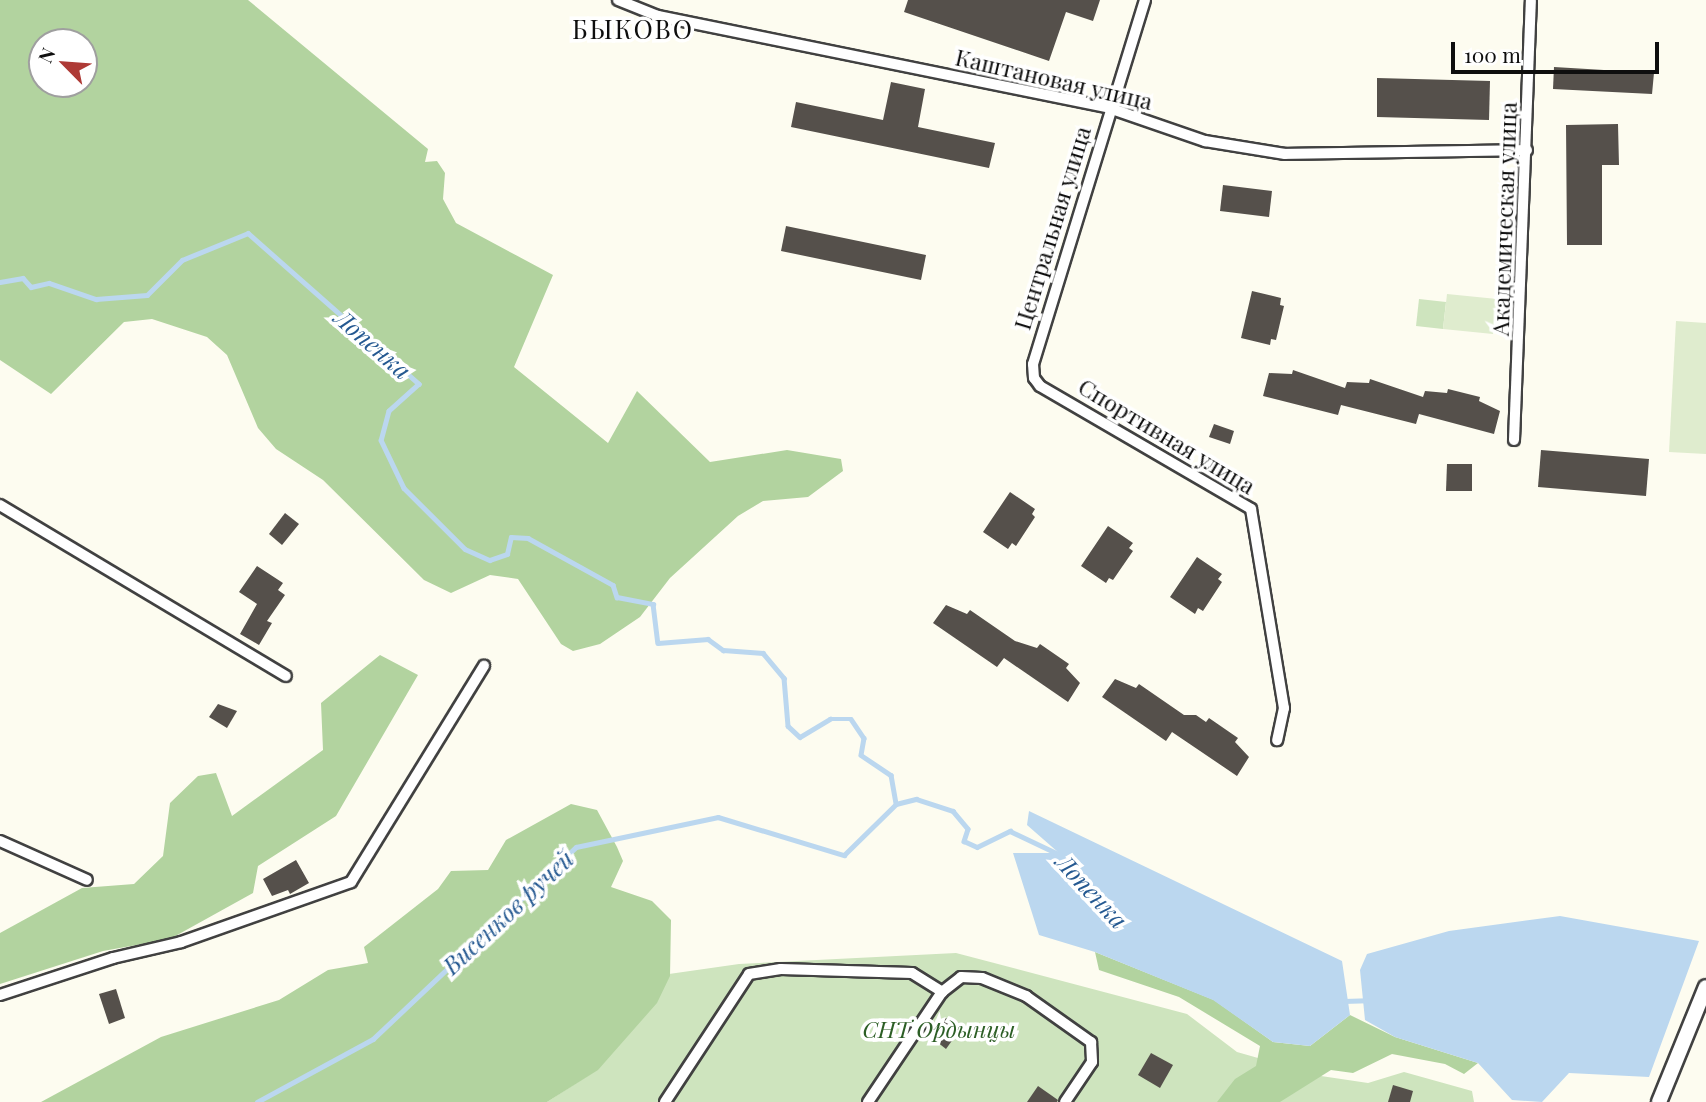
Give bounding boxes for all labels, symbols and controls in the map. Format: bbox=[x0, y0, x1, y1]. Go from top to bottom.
district label: БЫКОВО bbox=[573, 13, 693, 45]
north arrow bbox=[28, 28, 98, 98]
scale bar bbox=[1454, 28, 1662, 72]
text: 100 m bbox=[1464, 40, 1521, 68]
text: N bbox=[31, 43, 60, 67]
street label: Каштановая улица bbox=[953, 43, 1155, 115]
street label: Академическая улица bbox=[1486, 102, 1522, 336]
street label: Центральная улица bbox=[1008, 123, 1096, 333]
water label: Лопенка bbox=[329, 303, 417, 385]
street label: Спортивная улица bbox=[1074, 372, 1260, 500]
water label: Висенков ручей bbox=[437, 844, 579, 980]
water label: Лопенка bbox=[1050, 848, 1134, 934]
park label: СНТ Ордынцы bbox=[863, 1015, 1015, 1043]

